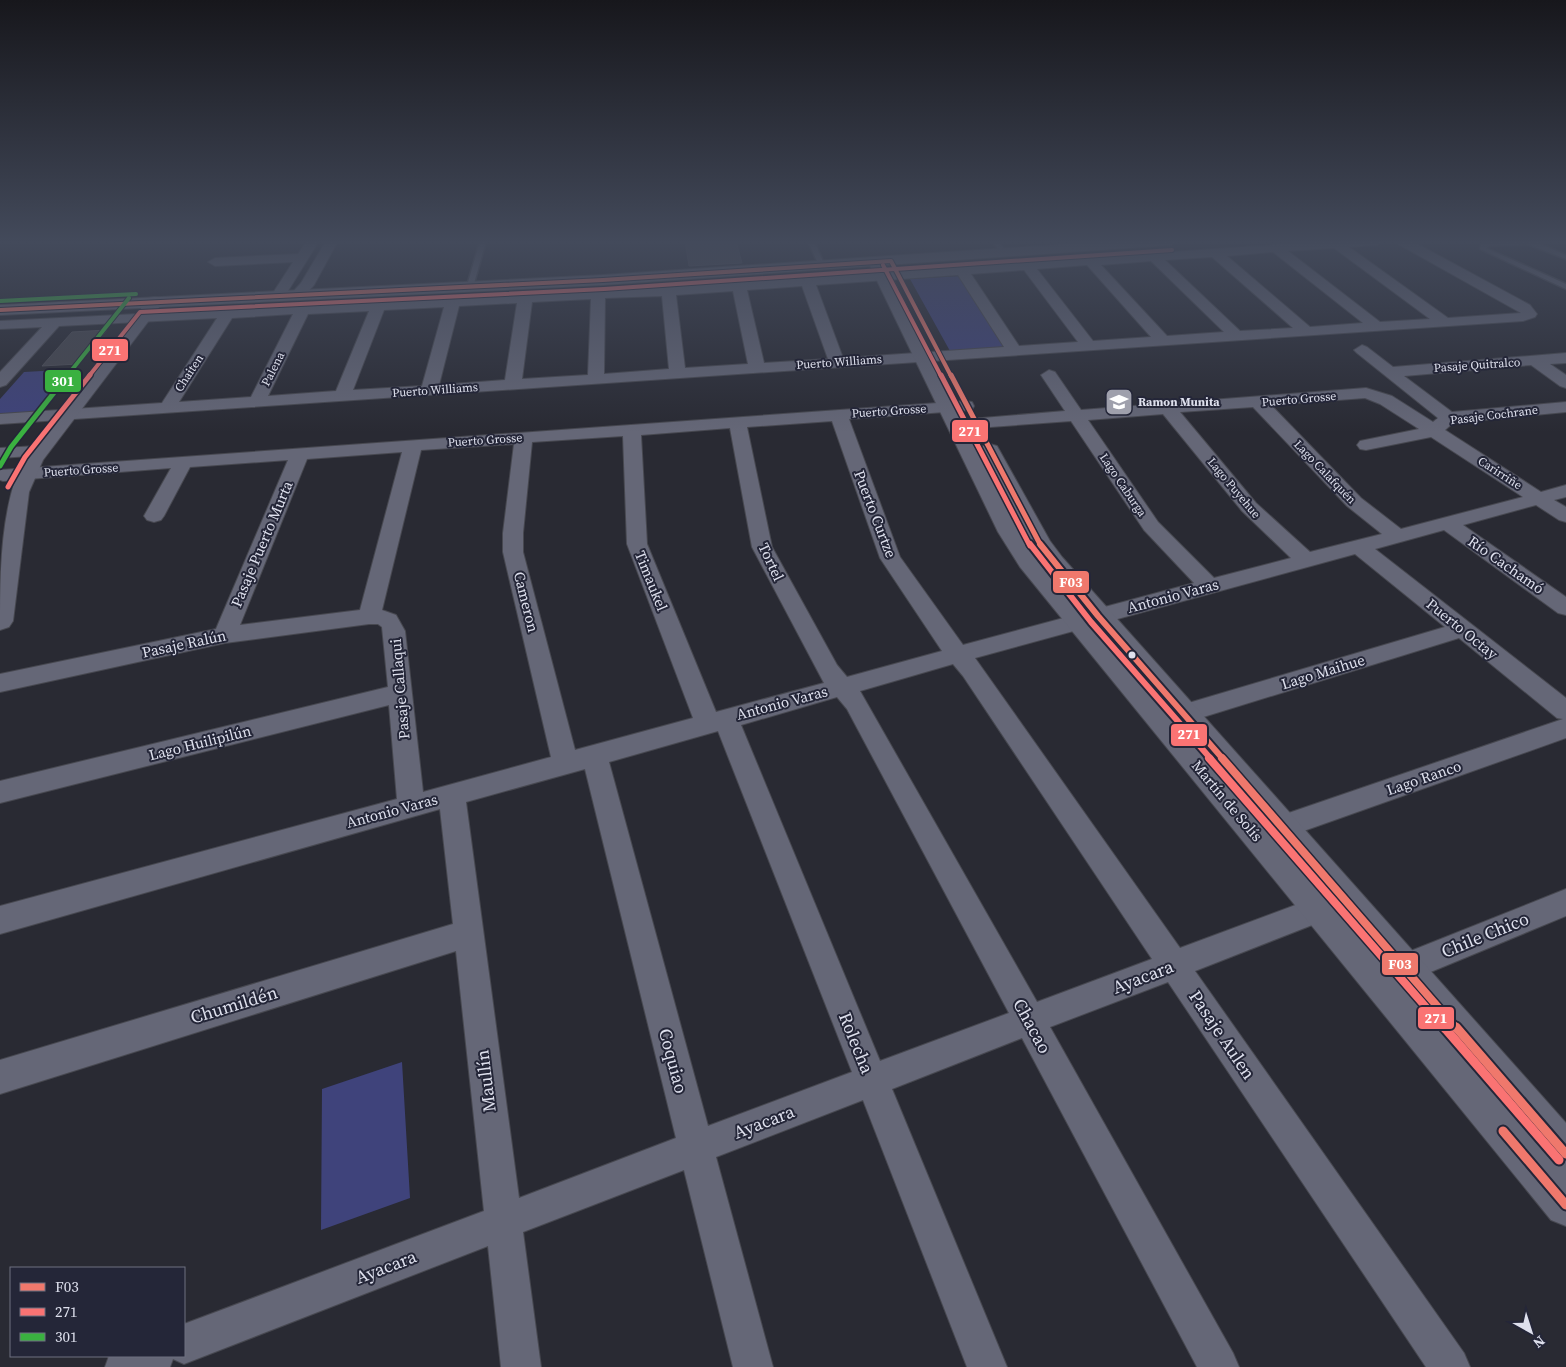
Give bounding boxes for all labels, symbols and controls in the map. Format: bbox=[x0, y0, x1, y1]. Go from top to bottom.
line badge: 271 bbox=[91, 338, 129, 362]
text: 271 bbox=[99, 340, 121, 360]
street label: Palena bbox=[258, 348, 289, 389]
street label: Chaiten bbox=[171, 351, 207, 395]
street label: Puerto Williams bbox=[796, 351, 882, 373]
street label: Pasaje Quitralco bbox=[1433, 354, 1521, 376]
line badge: 301 bbox=[44, 369, 82, 393]
text: 301 bbox=[52, 371, 74, 391]
street label: Puerto Williams bbox=[392, 379, 478, 401]
school or university icon: Ramon Munita bbox=[1104, 387, 1134, 417]
street label: Puerto Grosse bbox=[1261, 388, 1337, 410]
place label: Ramon Munita bbox=[1138, 394, 1220, 410]
street label: Puerto Grosse bbox=[851, 400, 927, 422]
street label: Pasaje Cochrane bbox=[1449, 402, 1539, 428]
line badge: 271 bbox=[951, 419, 989, 443]
text: 271 bbox=[959, 421, 981, 441]
street label: Puerto Grosse bbox=[447, 429, 523, 451]
street label: Lago Calafquén bbox=[1290, 437, 1360, 507]
street label: Lago Caburga bbox=[1096, 450, 1151, 521]
street label: Carirriñe bbox=[1475, 453, 1525, 493]
street label: Lago Puyehue bbox=[1204, 454, 1264, 522]
street label: Puerto Grosse bbox=[43, 459, 119, 481]
street label: Puerto Curtze bbox=[849, 467, 902, 561]
street label: Pasaje Puerto Murta bbox=[225, 477, 298, 610]
street label: Río Cachamó bbox=[1464, 531, 1549, 599]
street label: Tortel bbox=[754, 539, 790, 585]
street label: Timaukel bbox=[630, 548, 673, 615]
street label: Cameron bbox=[509, 569, 544, 634]
line badge: F03 bbox=[1052, 570, 1090, 594]
text: F03 bbox=[1059, 572, 1083, 592]
street label: Antonio Varas bbox=[1125, 573, 1221, 618]
street label: Puerto Octay bbox=[1422, 593, 1503, 664]
street label: Pasaje Ralún bbox=[140, 624, 228, 663]
street label: Pasaje Callaqui bbox=[385, 638, 414, 740]
street label: Lago Maihue bbox=[1279, 649, 1368, 694]
unlabelled marker bbox=[1127, 650, 1137, 660]
street label: Antonio Varas bbox=[734, 680, 830, 725]
street label: Lago Huilipilún bbox=[147, 720, 253, 765]
line badge: 271 bbox=[1170, 723, 1208, 747]
text: 271 bbox=[1178, 724, 1200, 744]
street label: Lago Ranco bbox=[1384, 755, 1464, 800]
street label: Martín de Solís bbox=[1187, 756, 1268, 846]
street label: Antonio Varas bbox=[344, 788, 440, 833]
street label: Chile Chico bbox=[1437, 906, 1532, 963]
line badge: F03 bbox=[1381, 952, 1419, 976]
street label: Ayacara bbox=[1109, 953, 1178, 1000]
text: F03 bbox=[1388, 954, 1412, 974]
street label: Chumildén bbox=[187, 979, 281, 1030]
street label: Pasaje Aulen bbox=[1183, 985, 1262, 1084]
street label: Chacao bbox=[1007, 994, 1058, 1058]
line badge: 271 bbox=[1417, 1006, 1455, 1030]
street label: Rolecha bbox=[833, 1008, 880, 1078]
text: 271 bbox=[1425, 1008, 1447, 1028]
street label: Coquiao bbox=[653, 1026, 694, 1096]
street label: Maullín bbox=[469, 1048, 502, 1114]
street label: Ayacara bbox=[730, 1098, 799, 1145]
street label: Ayacara bbox=[352, 1243, 421, 1290]
legend bbox=[10, 1267, 185, 1357]
text: F03 bbox=[55, 1276, 79, 1297]
text: 271 bbox=[55, 1301, 78, 1322]
north arrow bbox=[1506, 1307, 1556, 1357]
text: 301 bbox=[55, 1326, 78, 1347]
text: N bbox=[1529, 1331, 1549, 1353]

